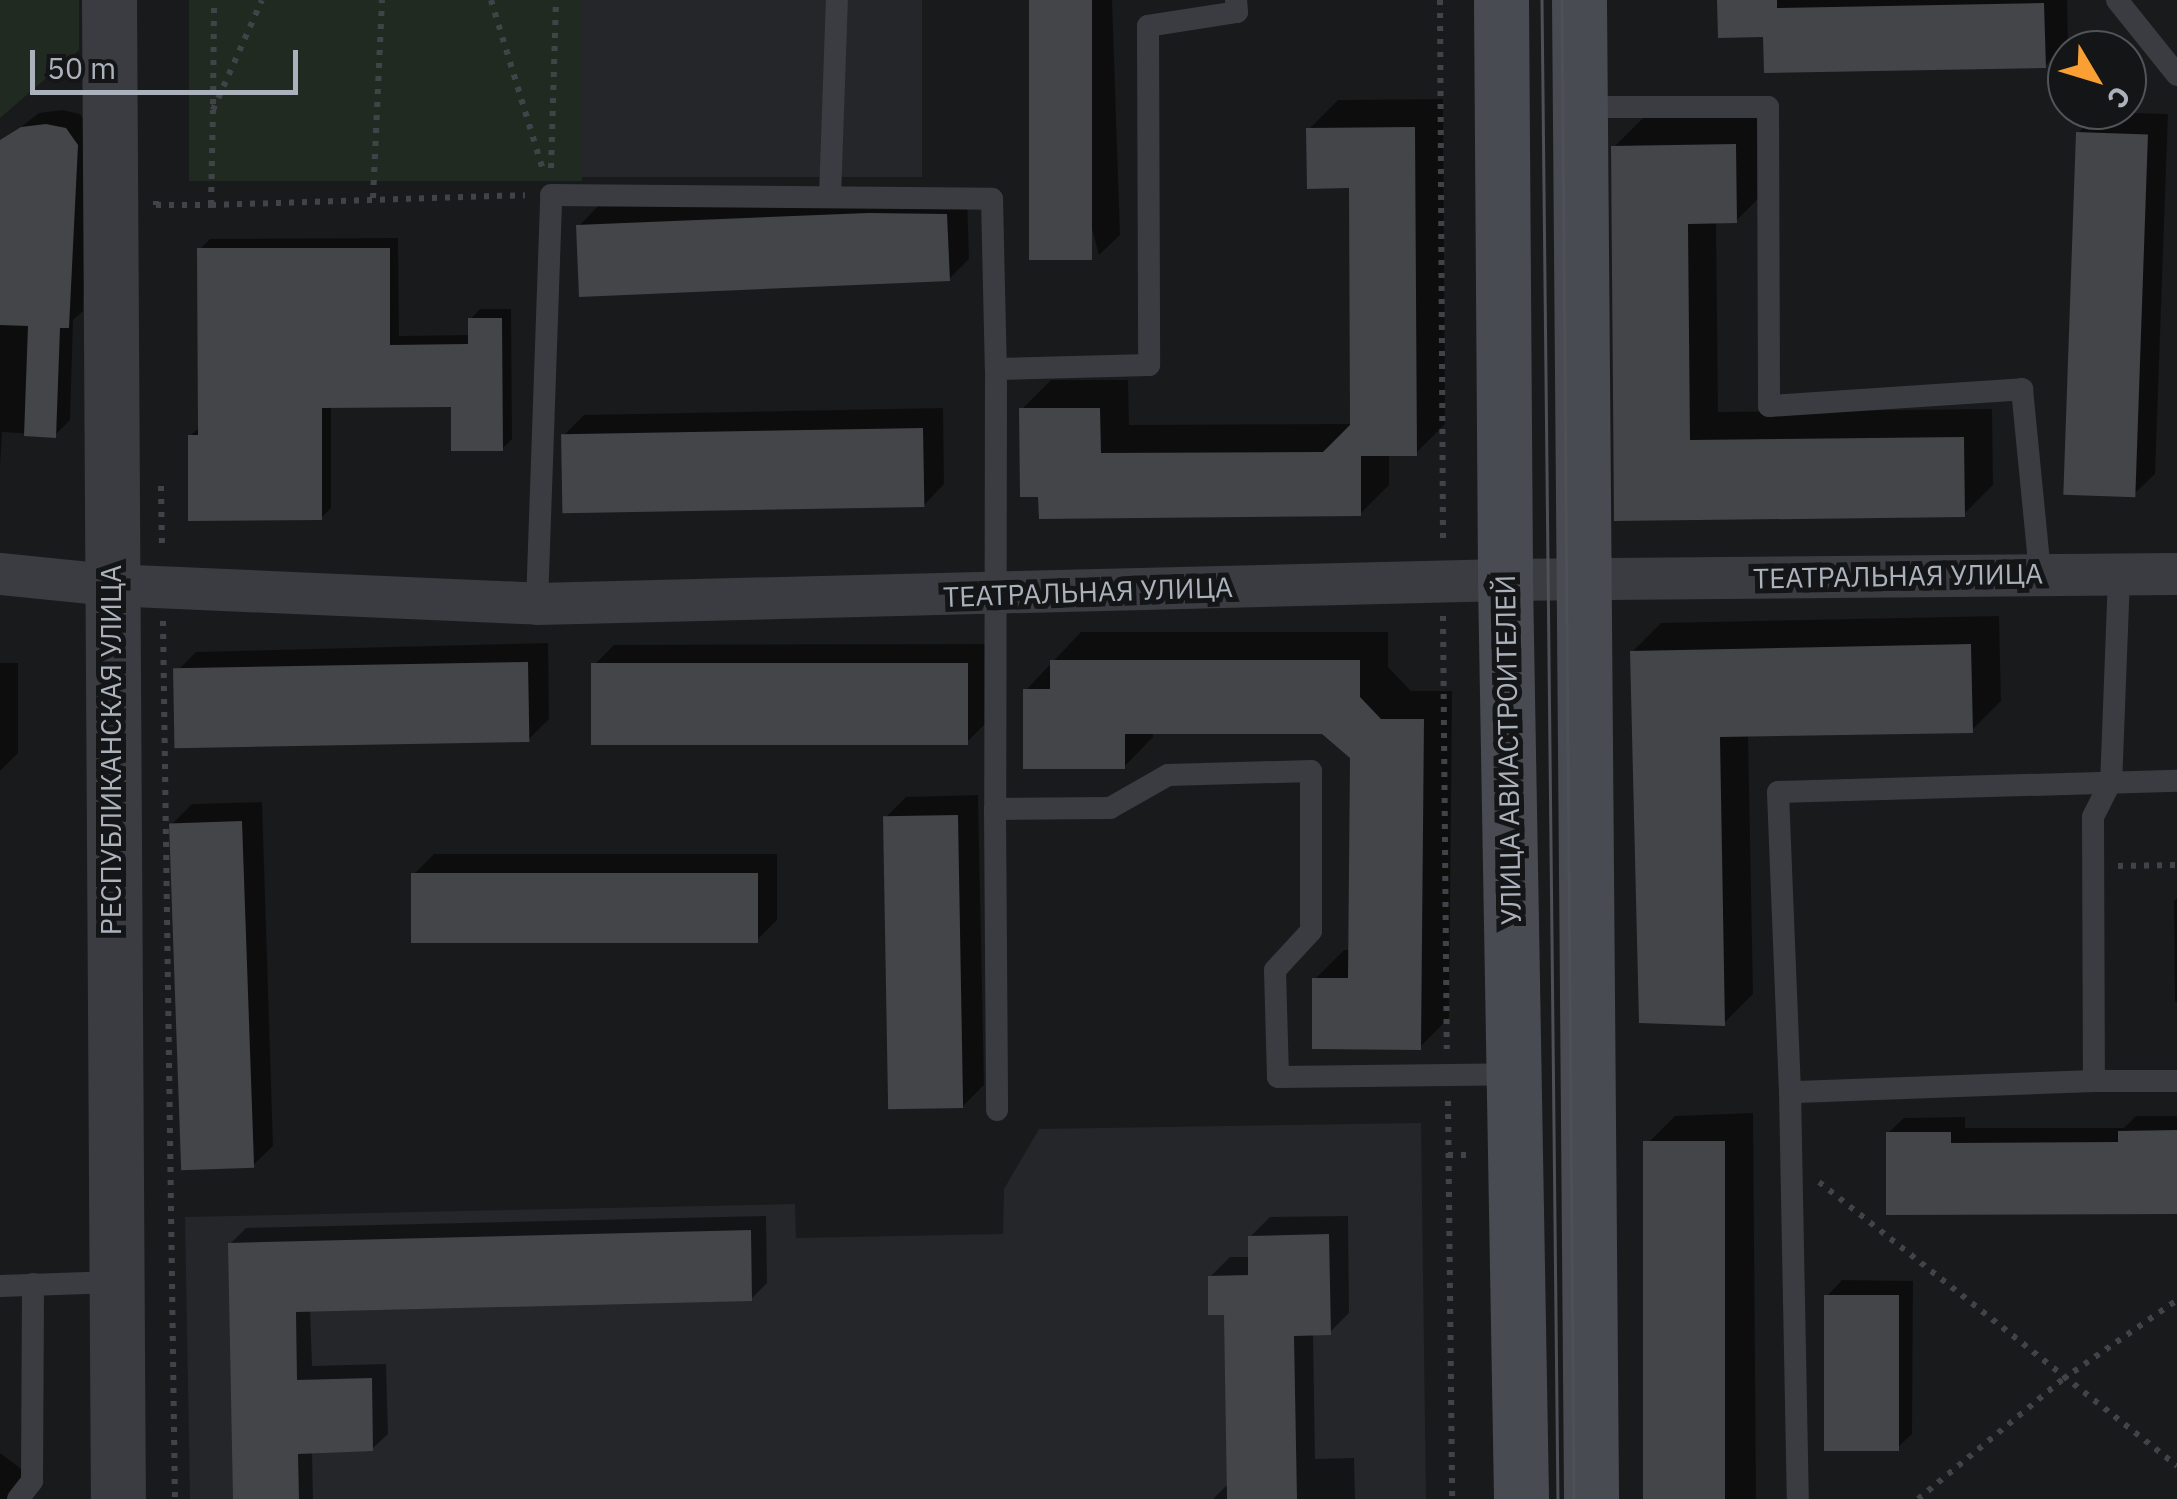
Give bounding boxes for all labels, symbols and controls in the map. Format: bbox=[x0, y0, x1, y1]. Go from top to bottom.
scale bar bbox=[35, 30, 302, 92]
north arrow bbox=[2047, 30, 2147, 130]
text: 50 m bbox=[47, 48, 116, 87]
text: С bbox=[2099, 79, 2140, 116]
street label: ТЕАТРАЛЬНАЯ УЛИЦА bbox=[1753, 557, 2043, 595]
street label: РЕСПУБЛИКАНСКАЯ УЛИЦА bbox=[94, 565, 128, 935]
street label: ТЕАТРАЛЬНАЯ УЛИЦА bbox=[942, 570, 1234, 614]
street label: УЛИЦА АВИАСТРОИТЕЛЕЙ bbox=[1488, 575, 1528, 925]

